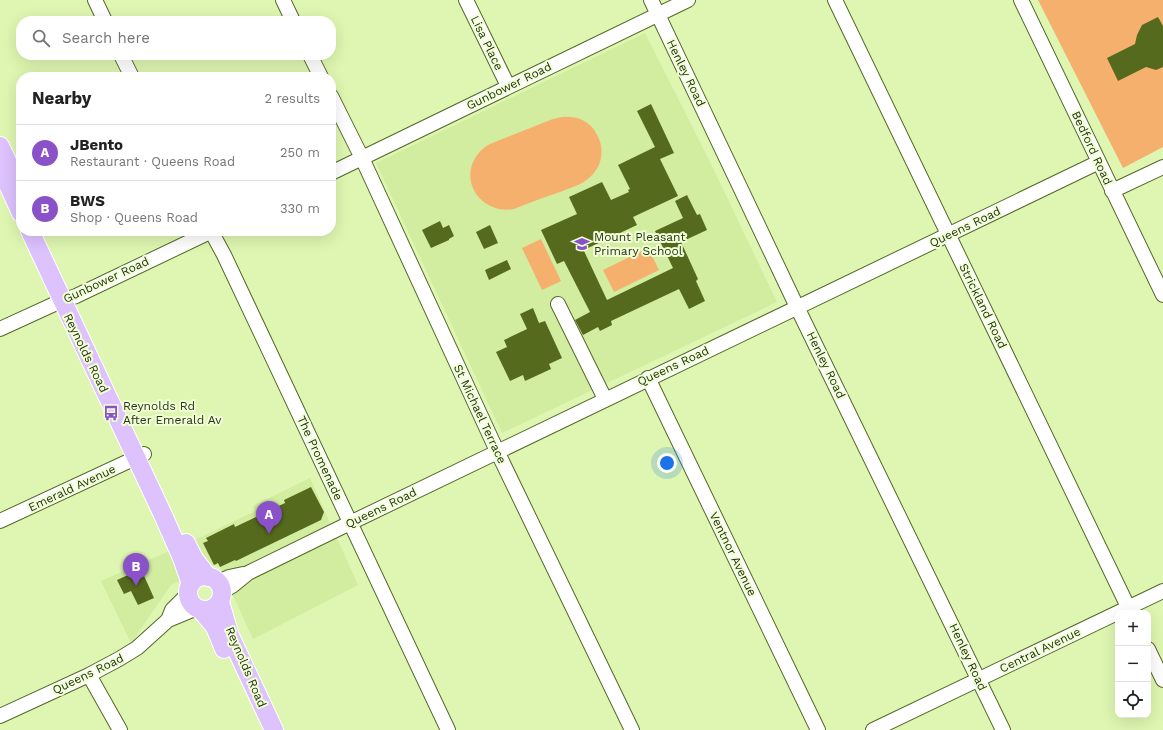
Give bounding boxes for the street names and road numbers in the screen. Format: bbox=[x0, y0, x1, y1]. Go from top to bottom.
street label: Lisa Place bbox=[468, 14, 506, 73]
street label: Henley Road bbox=[664, 37, 708, 109]
street label: Gunbower Road bbox=[464, 59, 554, 113]
street label: Bedford Road bbox=[1069, 109, 1115, 187]
street label: Queens Road bbox=[927, 204, 1003, 250]
street label: Gunbower Road bbox=[61, 254, 151, 306]
street label: Strickland Road bbox=[956, 261, 1010, 351]
street label: Reynolds Road bbox=[61, 311, 111, 395]
street label: Henley Road bbox=[804, 329, 848, 401]
street label: Queens Road bbox=[635, 343, 711, 389]
street label: St Michael Terrace bbox=[451, 362, 509, 466]
street label: The Promenade bbox=[294, 413, 346, 503]
street label: Emerald Avenue bbox=[26, 462, 118, 514]
street label: Queens Road bbox=[343, 485, 419, 531]
street label: Ventnor Avenue bbox=[707, 510, 759, 598]
street label: Henley Road bbox=[946, 621, 990, 693]
street label: Central Avenue bbox=[997, 624, 1083, 676]
street label: Reynolds Road bbox=[223, 625, 269, 709]
street label: Queens Road bbox=[50, 651, 126, 697]

